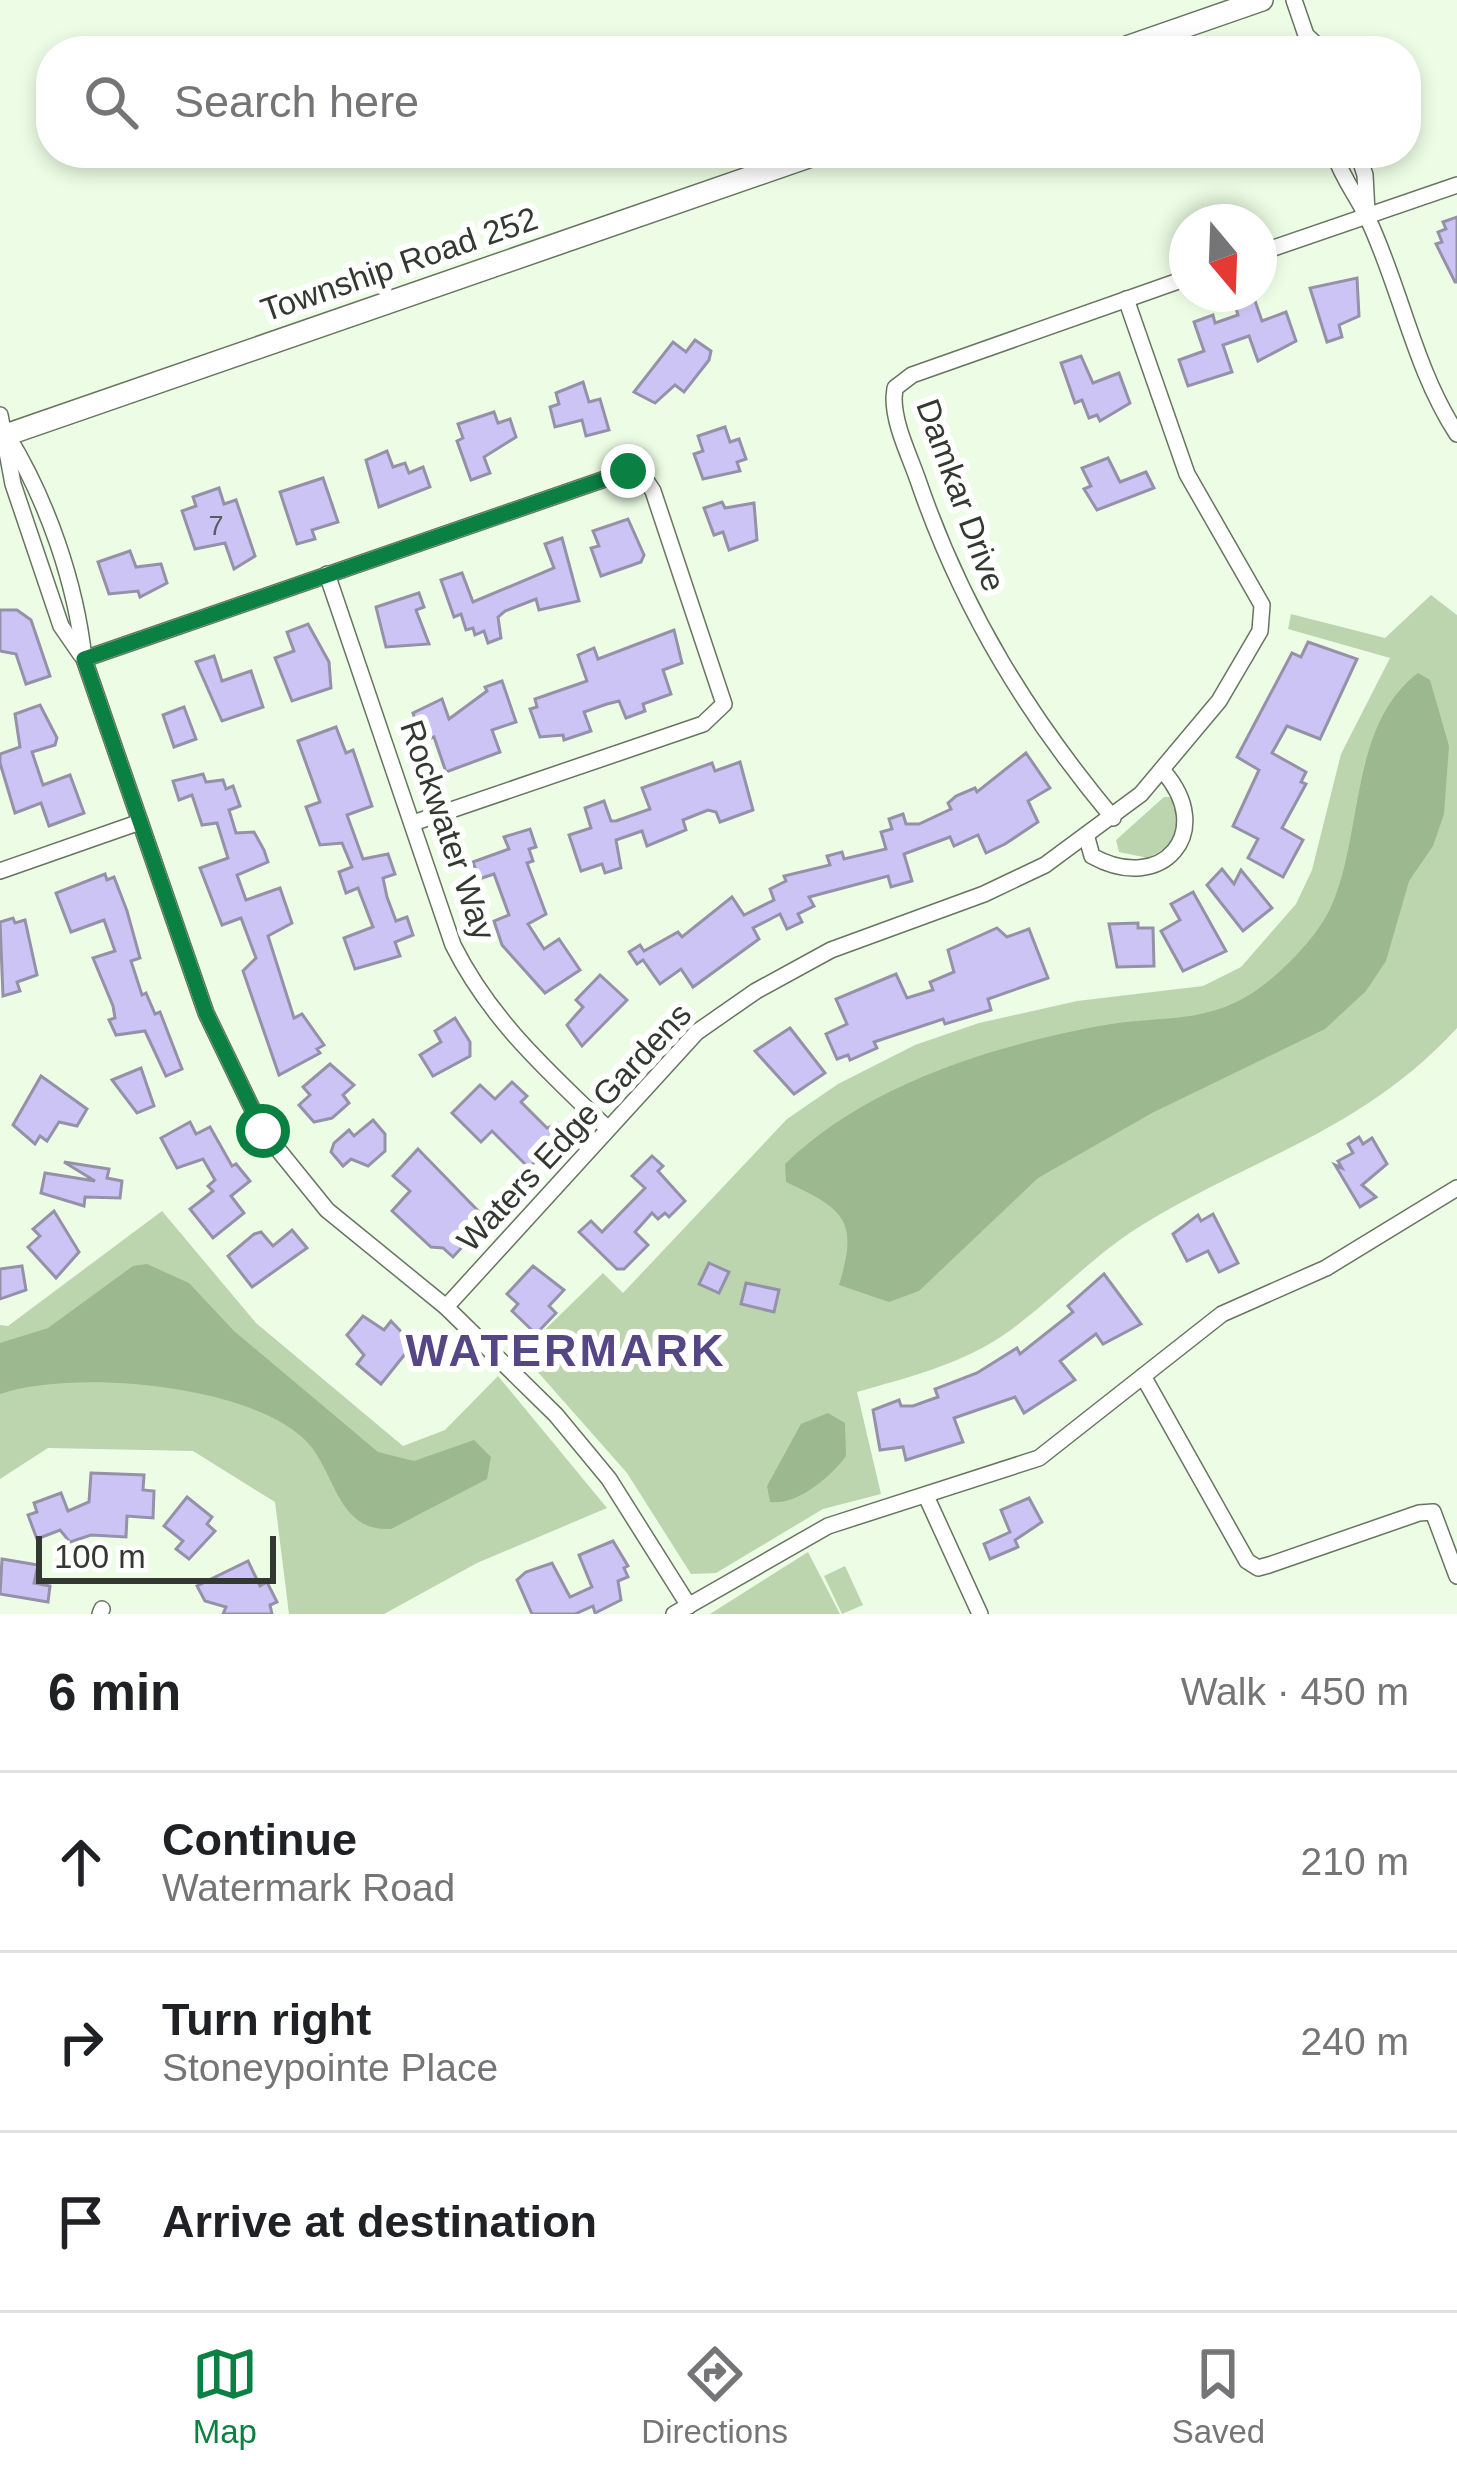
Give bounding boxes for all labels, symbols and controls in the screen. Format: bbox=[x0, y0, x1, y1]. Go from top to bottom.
search box bbox=[36, 36, 1421, 168]
icon: search bbox=[78, 69, 144, 135]
text: Search here bbox=[174, 76, 419, 127]
street label: Township Road 252 bbox=[256, 199, 542, 329]
north arrow bbox=[1169, 204, 1277, 312]
street label: Damkar Drive bbox=[909, 394, 1013, 596]
route end bbox=[601, 444, 655, 498]
house number: 7 bbox=[208, 511, 224, 541]
street label: Rockwater Way bbox=[393, 715, 503, 945]
street label: Waters Edge Gardens bbox=[450, 995, 698, 1259]
route start bbox=[236, 1104, 290, 1158]
district label: WATERMARK bbox=[405, 1325, 727, 1376]
scale bar bbox=[36, 1530, 276, 1583]
text: 100 m bbox=[54, 1538, 146, 1575]
text: 6 min bbox=[48, 1664, 181, 1721]
text: Walk · 450 m bbox=[1181, 1670, 1409, 1713]
text: Continue bbox=[162, 1814, 357, 1865]
icon: ahead bbox=[48, 1829, 114, 1895]
text: 210 m bbox=[1301, 1840, 1409, 1883]
text: Watermark Road bbox=[162, 1866, 455, 1909]
text: Turn right bbox=[162, 1994, 371, 2045]
icon: right bbox=[48, 2009, 114, 2075]
text: 240 m bbox=[1301, 2020, 1409, 2063]
text: Stoneypointe Place bbox=[162, 2046, 498, 2089]
icon: arrive bbox=[48, 2189, 114, 2255]
text: Arrive at destination bbox=[162, 2196, 597, 2247]
tab: Map bbox=[192, 2341, 258, 2451]
tab: Directions bbox=[641, 2341, 788, 2451]
tab: Saved bbox=[1172, 2341, 1265, 2451]

